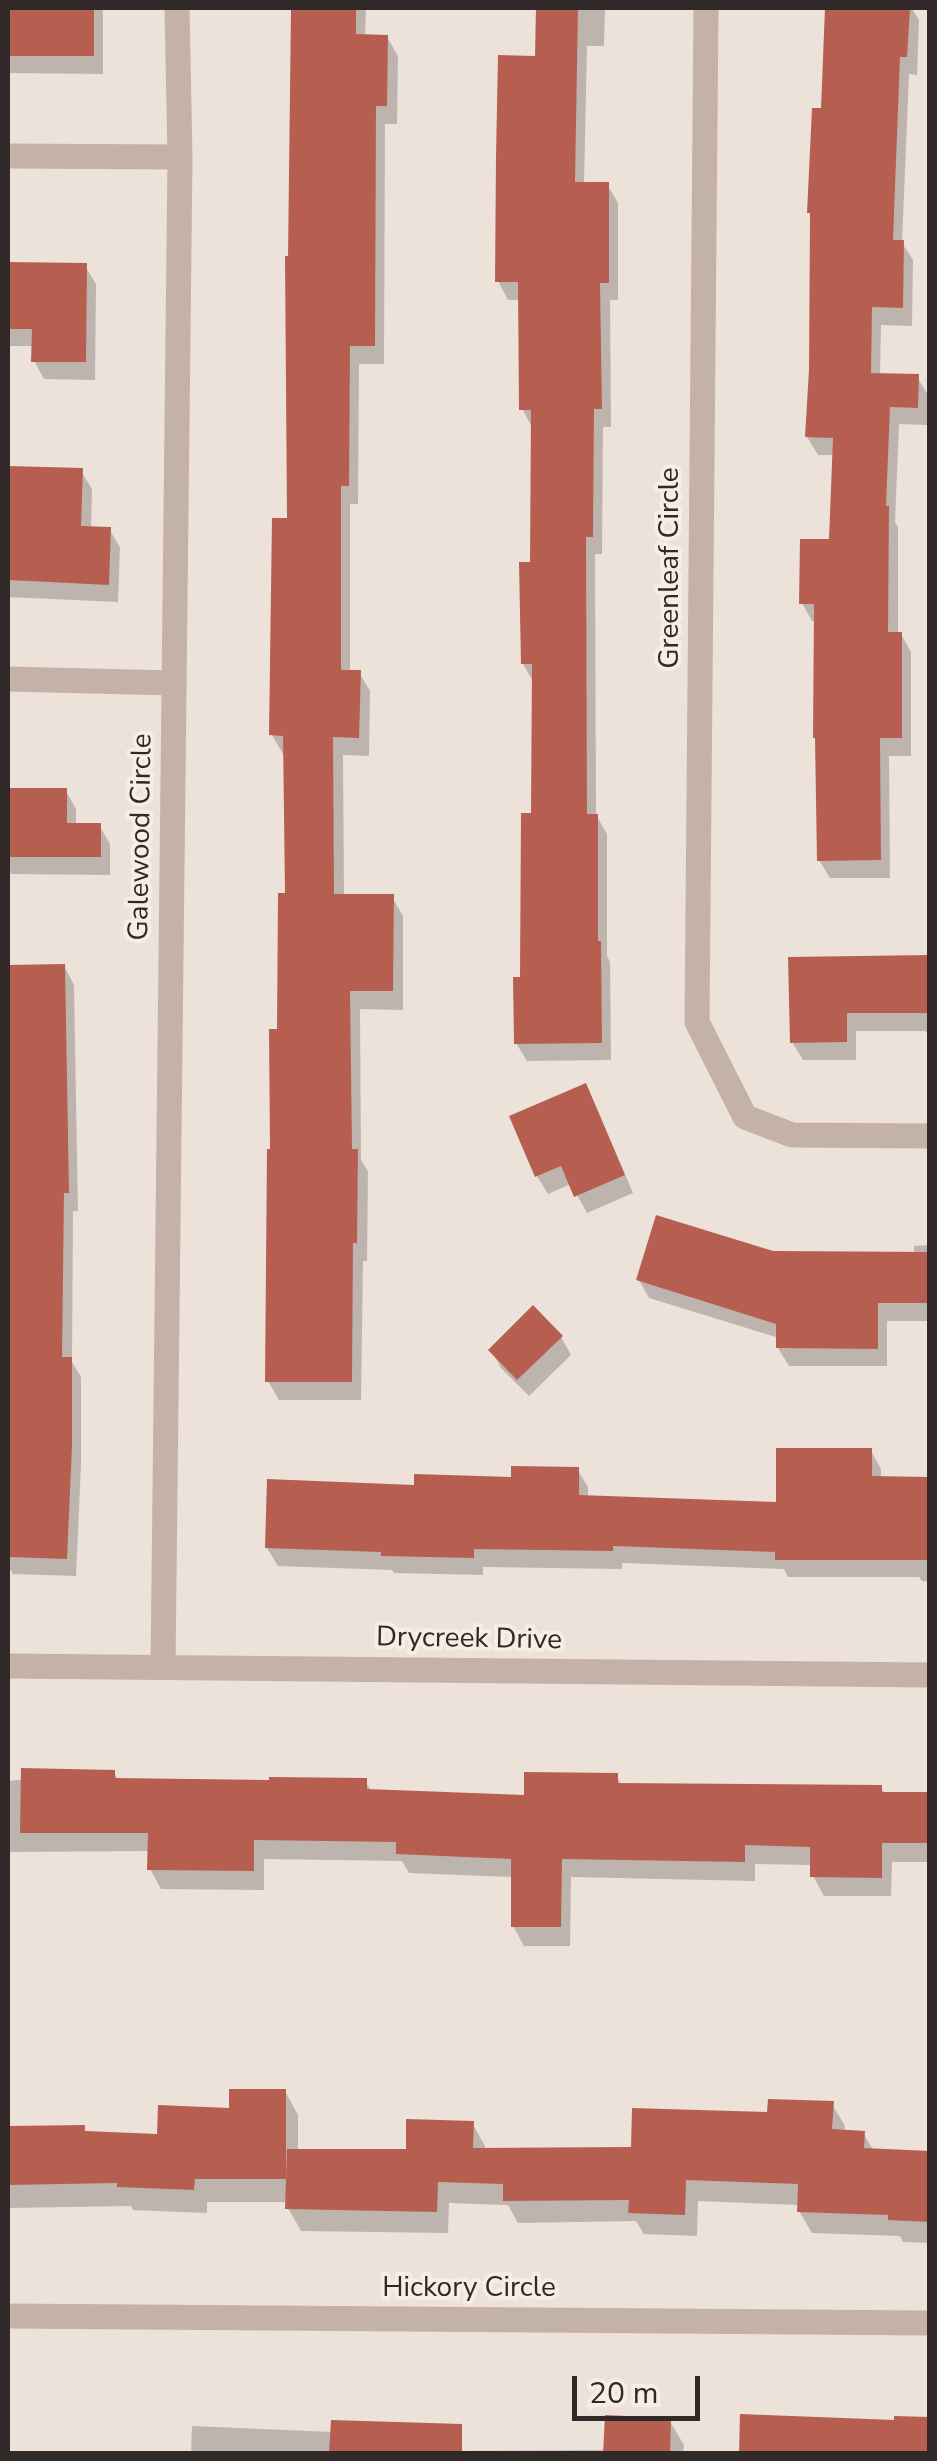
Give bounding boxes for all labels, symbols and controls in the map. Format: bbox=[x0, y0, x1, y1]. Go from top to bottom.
street label: Greenleaf Circle bbox=[654, 467, 688, 669]
street label: Galewood Circle bbox=[123, 733, 161, 941]
street label: Drycreek Drive bbox=[376, 1622, 562, 1658]
street label: Hickory Circle bbox=[382, 2272, 556, 2306]
scale bar bbox=[577, 2356, 704, 2418]
text: 20 m bbox=[589, 2373, 658, 2414]

